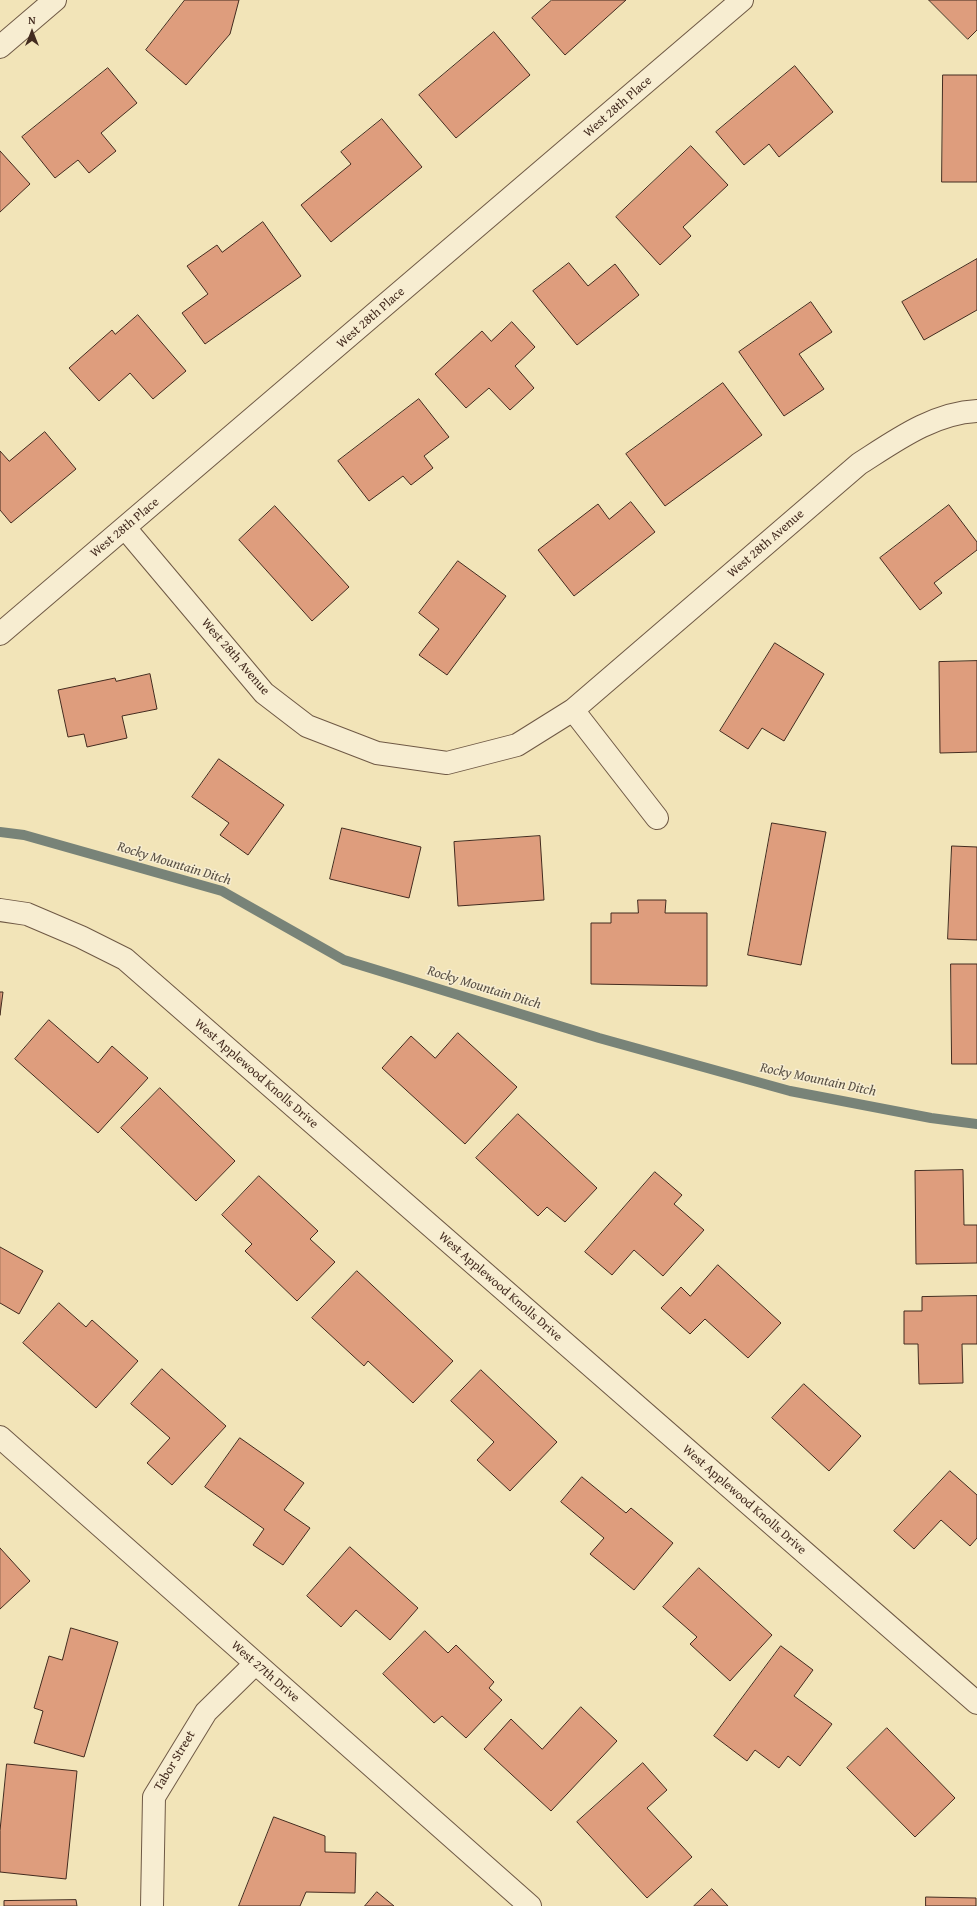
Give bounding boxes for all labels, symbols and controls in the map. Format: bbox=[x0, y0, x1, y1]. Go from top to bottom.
north arrow bbox=[12, 12, 52, 52]
text: N bbox=[28, 12, 36, 28]
street label: West 28th Place bbox=[581, 73, 655, 141]
street label: West 28th Place bbox=[334, 284, 408, 352]
street label: West 28th Place bbox=[87, 495, 163, 561]
street label: West 28th Avenue bbox=[724, 506, 808, 582]
street label: West 28th Avenue bbox=[197, 615, 273, 699]
water label: Rocky Mountain Ditch bbox=[115, 839, 233, 889]
water label: Rocky Mountain Ditch bbox=[425, 963, 543, 1013]
street label: West Applewood Knolls Drive bbox=[191, 1016, 321, 1132]
water label: Rocky Mountain Ditch bbox=[758, 1060, 878, 1100]
street label: West Applewood Knolls Drive bbox=[435, 1229, 565, 1345]
street label: West Applewood Knolls Drive bbox=[679, 1442, 809, 1558]
street label: West 27th Drive bbox=[228, 1638, 302, 1706]
street label: Tabor Street bbox=[151, 1728, 199, 1794]

